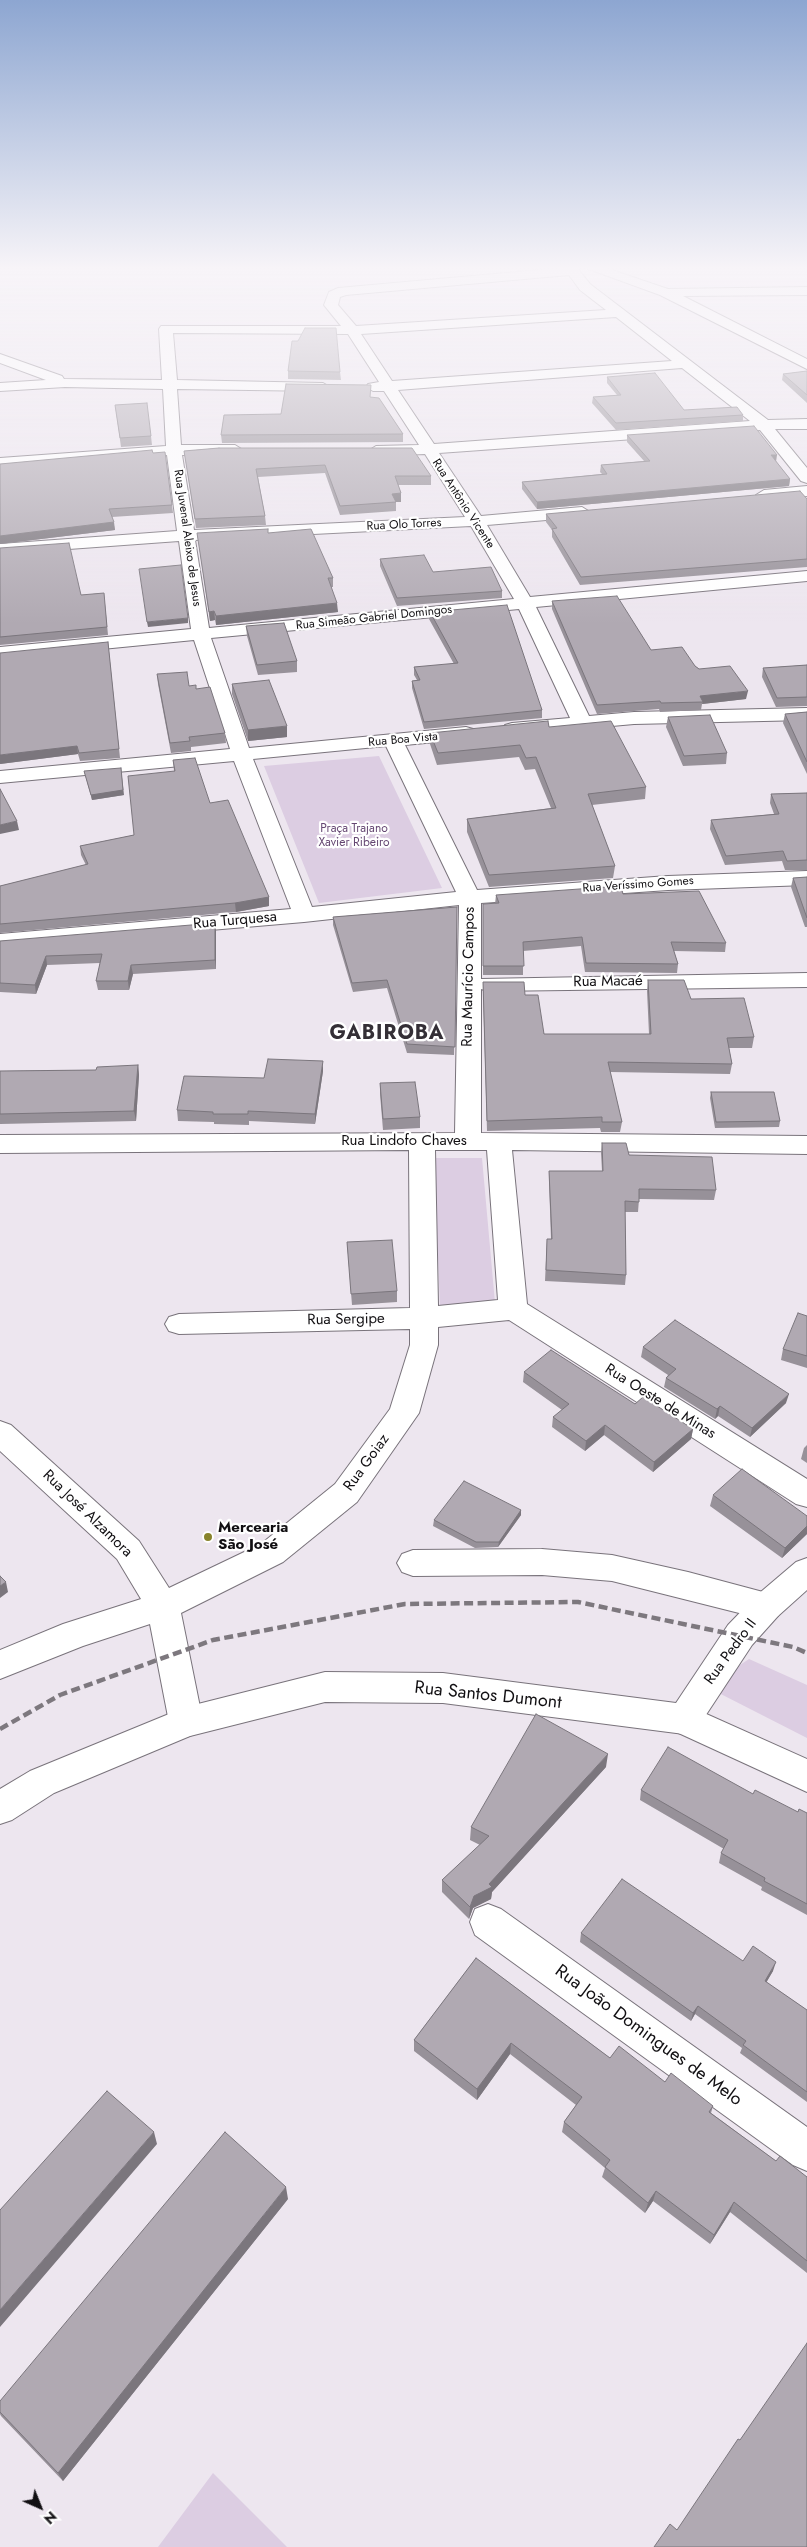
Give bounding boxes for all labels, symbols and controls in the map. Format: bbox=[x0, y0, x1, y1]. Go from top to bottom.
street label: Rua Antônio Vicente bbox=[429, 456, 497, 552]
street label: Rua Juvenal Aleixo de Jesus bbox=[170, 469, 204, 607]
street label: Rua Olo Torres bbox=[366, 516, 442, 534]
street label: Rua Simeão Gabriel Domingos bbox=[295, 603, 453, 633]
street label: Rua Boa Vista bbox=[368, 730, 438, 750]
park label: Praça Trajano Xavier Ribeiro bbox=[318, 822, 390, 850]
street label: Rua Veríssimo Gomes bbox=[582, 874, 694, 896]
street label: Rua Maurício Campos bbox=[459, 907, 479, 1047]
street label: Rua Turquesa bbox=[192, 908, 278, 934]
street label: Rua Macaé bbox=[573, 972, 643, 992]
district label: GABIROBA bbox=[328, 1022, 446, 1046]
street label: Rua Lindofo Chaves bbox=[341, 1132, 467, 1150]
street label: Rua Sergipe bbox=[307, 1310, 385, 1330]
street label: Rua Oeste de Minas bbox=[601, 1361, 719, 1443]
street label: Rua Goiaz bbox=[340, 1431, 394, 1495]
street label: Rua José Alzamora bbox=[38, 1467, 136, 1561]
place label: Mercearia São José bbox=[218, 1519, 288, 1554]
marker: Mercearia São José bbox=[202, 1531, 214, 1543]
street label: Rua Pedro II bbox=[701, 1616, 761, 1688]
street label: Rua Santos Dumont bbox=[413, 1678, 563, 1714]
street label: Rua João Domingues de Melo bbox=[550, 1961, 746, 2111]
north arrow bbox=[15, 2482, 65, 2532]
text: N bbox=[39, 2507, 61, 2529]

